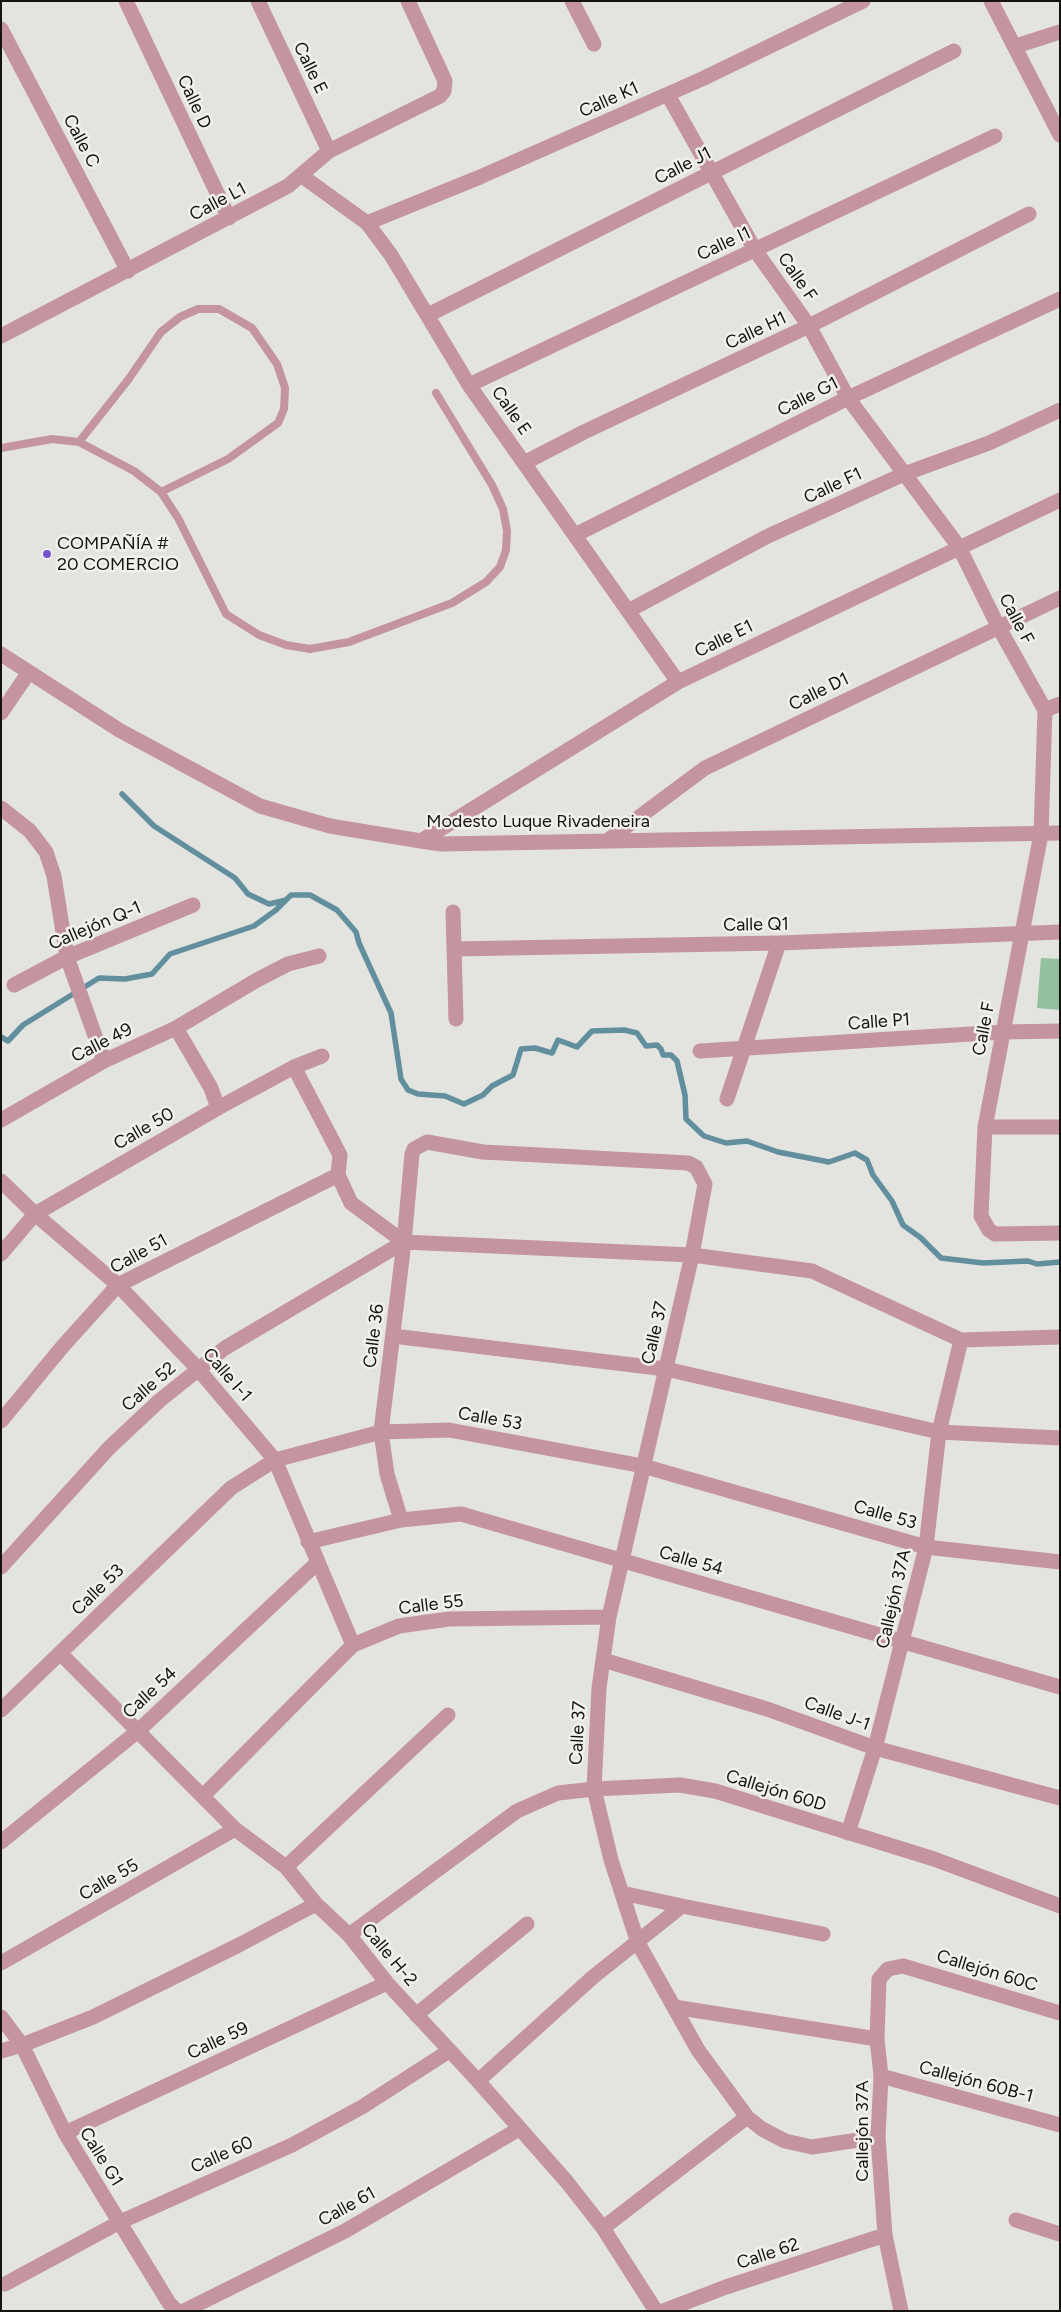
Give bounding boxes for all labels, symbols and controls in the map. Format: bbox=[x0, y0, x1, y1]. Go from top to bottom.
street label: Calle E bbox=[288, 39, 332, 97]
street label: Calle D bbox=[172, 72, 216, 132]
street label: Calle K1 bbox=[576, 77, 642, 123]
street label: Calle C bbox=[58, 111, 104, 171]
street label: Calle J1 bbox=[651, 143, 715, 189]
street label: Calle L1 bbox=[186, 178, 250, 226]
street label: Calle I1 bbox=[694, 222, 754, 266]
street label: Calle F bbox=[773, 249, 821, 305]
street label: Calle H1 bbox=[722, 307, 790, 355]
street label: Calle G1 bbox=[774, 373, 842, 421]
street label: Calle E bbox=[486, 382, 536, 440]
street label: Calle F1 bbox=[801, 463, 865, 509]
place label: COMPAÑÍA # 20 COMERCIO bbox=[57, 533, 179, 576]
marker: COMPAÑÍA # 20 COMERCIO bbox=[41, 548, 53, 560]
street label: Calle F bbox=[994, 590, 1038, 648]
street label: Calle E1 bbox=[691, 616, 757, 662]
street label: Calle D1 bbox=[785, 668, 853, 716]
street label: Modesto Luque Rivadeneira bbox=[426, 811, 650, 833]
street label: Callejón Q-1 bbox=[45, 897, 145, 955]
street label: Calle Q1 bbox=[723, 914, 789, 936]
street label: Calle F bbox=[968, 1000, 1000, 1058]
street label: Calle P1 bbox=[847, 1009, 911, 1035]
street label: Calle 49 bbox=[68, 1018, 136, 1068]
street label: Calle 50 bbox=[110, 1103, 178, 1155]
street label: Calle 51 bbox=[107, 1229, 171, 1279]
street label: Calle 37 bbox=[637, 1299, 673, 1367]
street label: Calle 36 bbox=[359, 1303, 389, 1369]
street label: Calle I-1 bbox=[198, 1344, 256, 1406]
street label: Calle 52 bbox=[117, 1358, 181, 1416]
street label: Calle 53 bbox=[456, 1403, 524, 1435]
street label: Calle 53 bbox=[851, 1496, 919, 1534]
street label: Calle 54 bbox=[656, 1542, 726, 1580]
street label: Callejón 37A bbox=[872, 1547, 916, 1651]
street label: Calle 53 bbox=[67, 1560, 129, 1620]
street label: Calle 55 bbox=[397, 1590, 465, 1620]
street label: Calle 54 bbox=[119, 1663, 181, 1723]
street label: Calle J-1 bbox=[801, 1692, 873, 1736]
street label: Calle 37 bbox=[566, 1701, 590, 1765]
street label: Callejón 60D bbox=[723, 1765, 829, 1817]
street label: Calle 55 bbox=[75, 1854, 143, 1906]
street label: Calle H-2 bbox=[356, 1919, 422, 1991]
street label: Callejón 60C bbox=[934, 1945, 1040, 1997]
street label: Calle 59 bbox=[184, 2018, 252, 2064]
street label: Callejón 60B-1 bbox=[917, 2056, 1035, 2108]
street label: Callejón 37A bbox=[852, 2080, 874, 2182]
street label: Calle G1 bbox=[74, 2124, 128, 2190]
street label: Calle 60 bbox=[187, 2132, 257, 2178]
street label: Calle 61 bbox=[315, 2183, 379, 2231]
street label: Calle 62 bbox=[734, 2234, 802, 2274]

